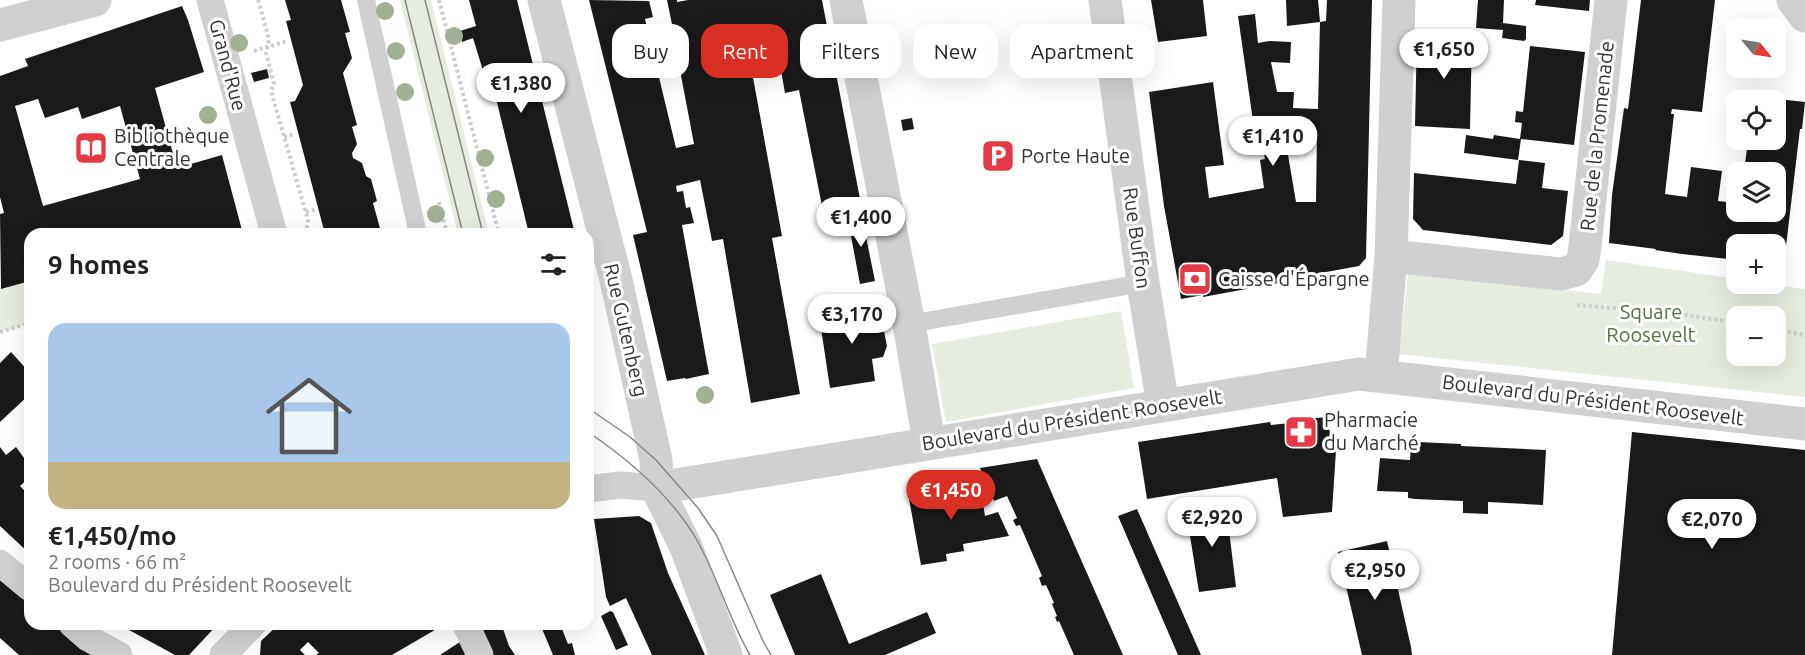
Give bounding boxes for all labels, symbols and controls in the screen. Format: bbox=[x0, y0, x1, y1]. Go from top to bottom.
street label: Grand'Rue bbox=[205, 17, 252, 113]
north arrow bbox=[1726, 18, 1786, 78]
map controls bbox=[1726, 18, 1786, 366]
chip: Buy bbox=[612, 24, 689, 78]
chip: Rent bbox=[701, 24, 788, 78]
chip: Filters bbox=[800, 24, 901, 78]
chip: New bbox=[913, 24, 998, 78]
chip: Apartment bbox=[1010, 24, 1155, 78]
pin: €1,650 bbox=[1395, 29, 1493, 80]
text: €1,650 bbox=[1413, 37, 1475, 60]
street label: Rue de la Promenade bbox=[1575, 40, 1618, 232]
pin: €1,380 bbox=[472, 63, 570, 114]
text: €1,380 bbox=[490, 71, 552, 94]
button: locate bbox=[1726, 90, 1786, 150]
pin: €1,410 bbox=[1224, 116, 1322, 167]
place label: Bibliothèque Centrale bbox=[114, 124, 230, 170]
text: €1,410 bbox=[1242, 124, 1304, 147]
library icon: Bibliothèque Centrale bbox=[73, 130, 109, 166]
parking icon: Porte Haute bbox=[980, 138, 1016, 174]
place label: Porte Haute bbox=[1021, 144, 1130, 167]
button: layers bbox=[1726, 162, 1786, 222]
street label: Rue Buffon bbox=[1119, 186, 1156, 290]
pin: €1,400 bbox=[812, 197, 910, 248]
text: €1,400 bbox=[830, 205, 892, 228]
button: + bbox=[1726, 234, 1786, 294]
icon: filters bbox=[537, 248, 570, 281]
text: 9 homes bbox=[48, 250, 149, 279]
street label: Rue Gutenberg bbox=[600, 261, 653, 399]
bank icon: Caisse d'Épargne bbox=[1177, 261, 1213, 297]
place label: Caisse d'Épargne bbox=[1218, 267, 1370, 290]
pin: €3,170 bbox=[803, 294, 901, 345]
park label: Square Roosevelt bbox=[1606, 300, 1696, 346]
text: €3,170 bbox=[821, 302, 883, 325]
button: − bbox=[1726, 306, 1786, 366]
icon: home bbox=[255, 362, 363, 470]
street label: Boulevard du Président Roosevelt bbox=[1441, 370, 1745, 429]
street label: Boulevard du Président Roosevelt bbox=[920, 384, 1224, 455]
place label: Pharmacie du Marché bbox=[1324, 408, 1419, 454]
pharmacy icon: Pharmacie du Marché bbox=[1283, 414, 1319, 450]
pin: €1,450 bbox=[902, 470, 1000, 521]
text: €1,450 bbox=[920, 478, 982, 501]
pin: €2,920 bbox=[1163, 497, 1261, 548]
pin: €2,070 bbox=[1663, 499, 1761, 550]
text: €2,920 bbox=[1181, 505, 1243, 528]
text: €2,070 bbox=[1681, 507, 1743, 530]
text: €1,450/mo bbox=[48, 521, 177, 550]
text: 2 rooms · 66 m² bbox=[48, 550, 186, 573]
pin: €2,950 bbox=[1326, 550, 1424, 601]
text: €2,950 bbox=[1344, 558, 1406, 581]
text: Boulevard du Président Roosevelt bbox=[48, 573, 352, 596]

